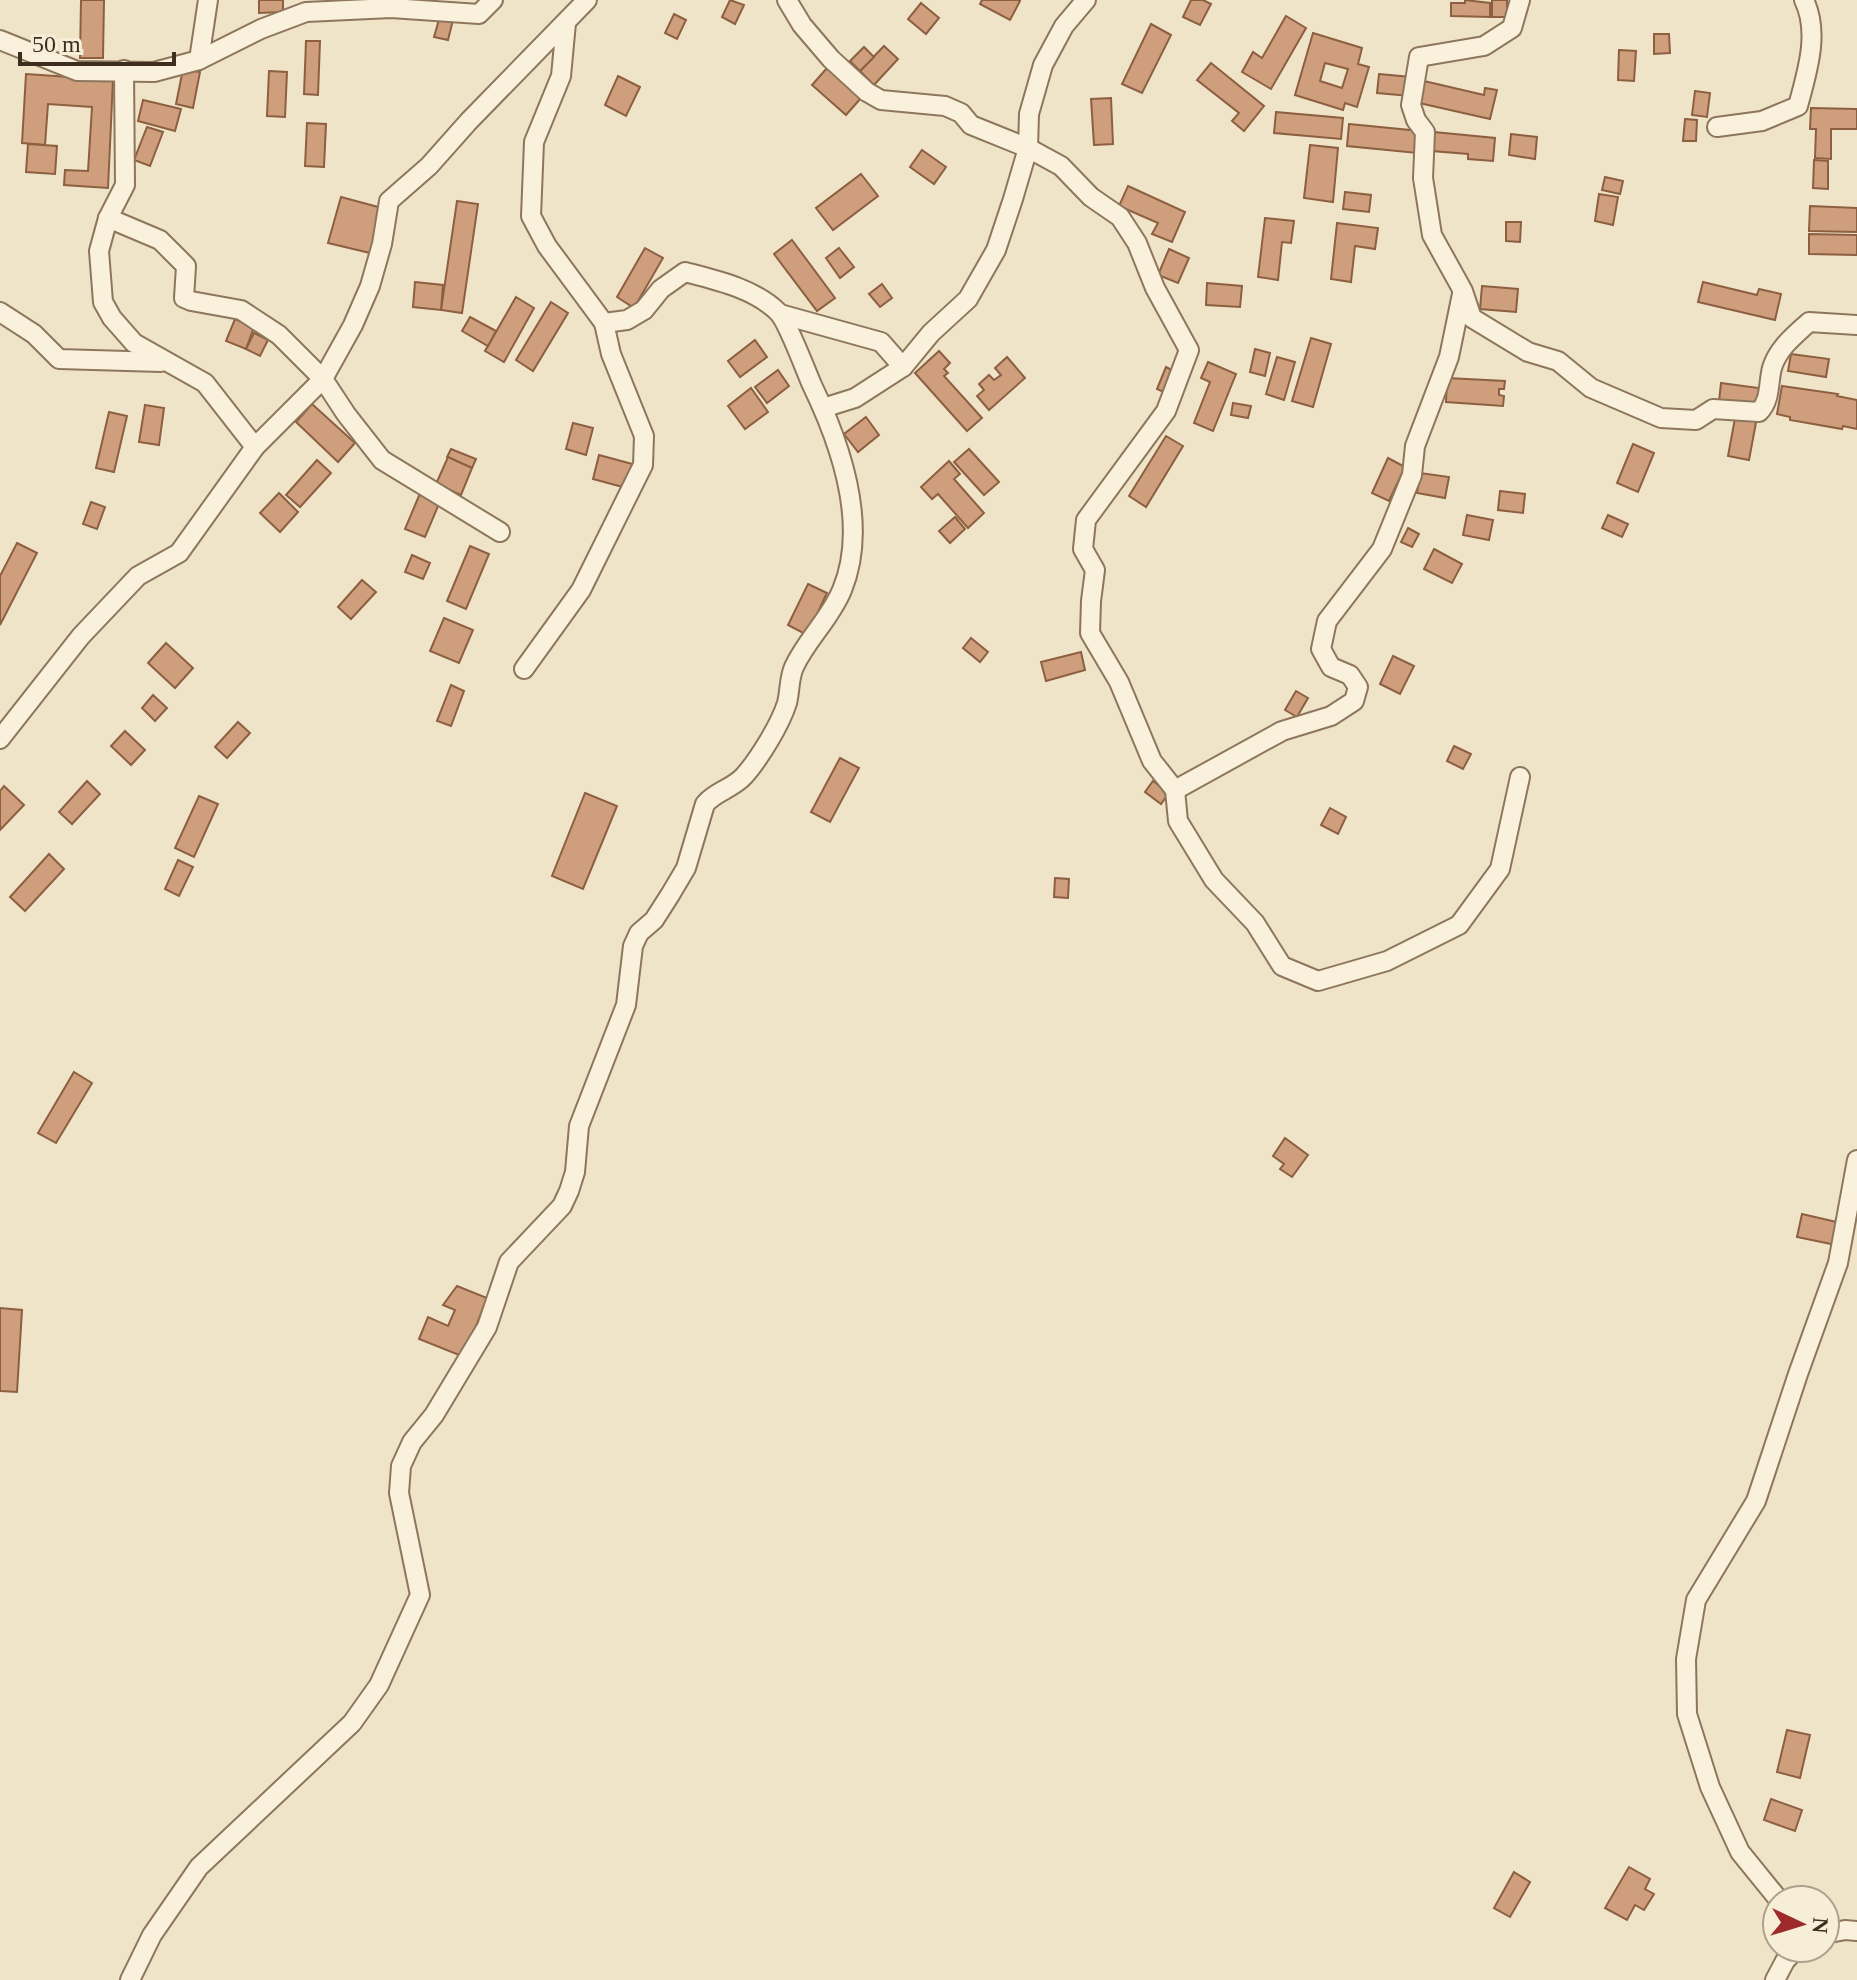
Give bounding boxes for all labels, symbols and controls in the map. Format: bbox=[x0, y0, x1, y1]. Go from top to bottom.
scale bar bbox=[20, 16, 174, 66]
text: 50 m bbox=[32, 31, 81, 57]
north arrow bbox=[1761, 1884, 1841, 1964]
text: N bbox=[1807, 1917, 1833, 1934]

